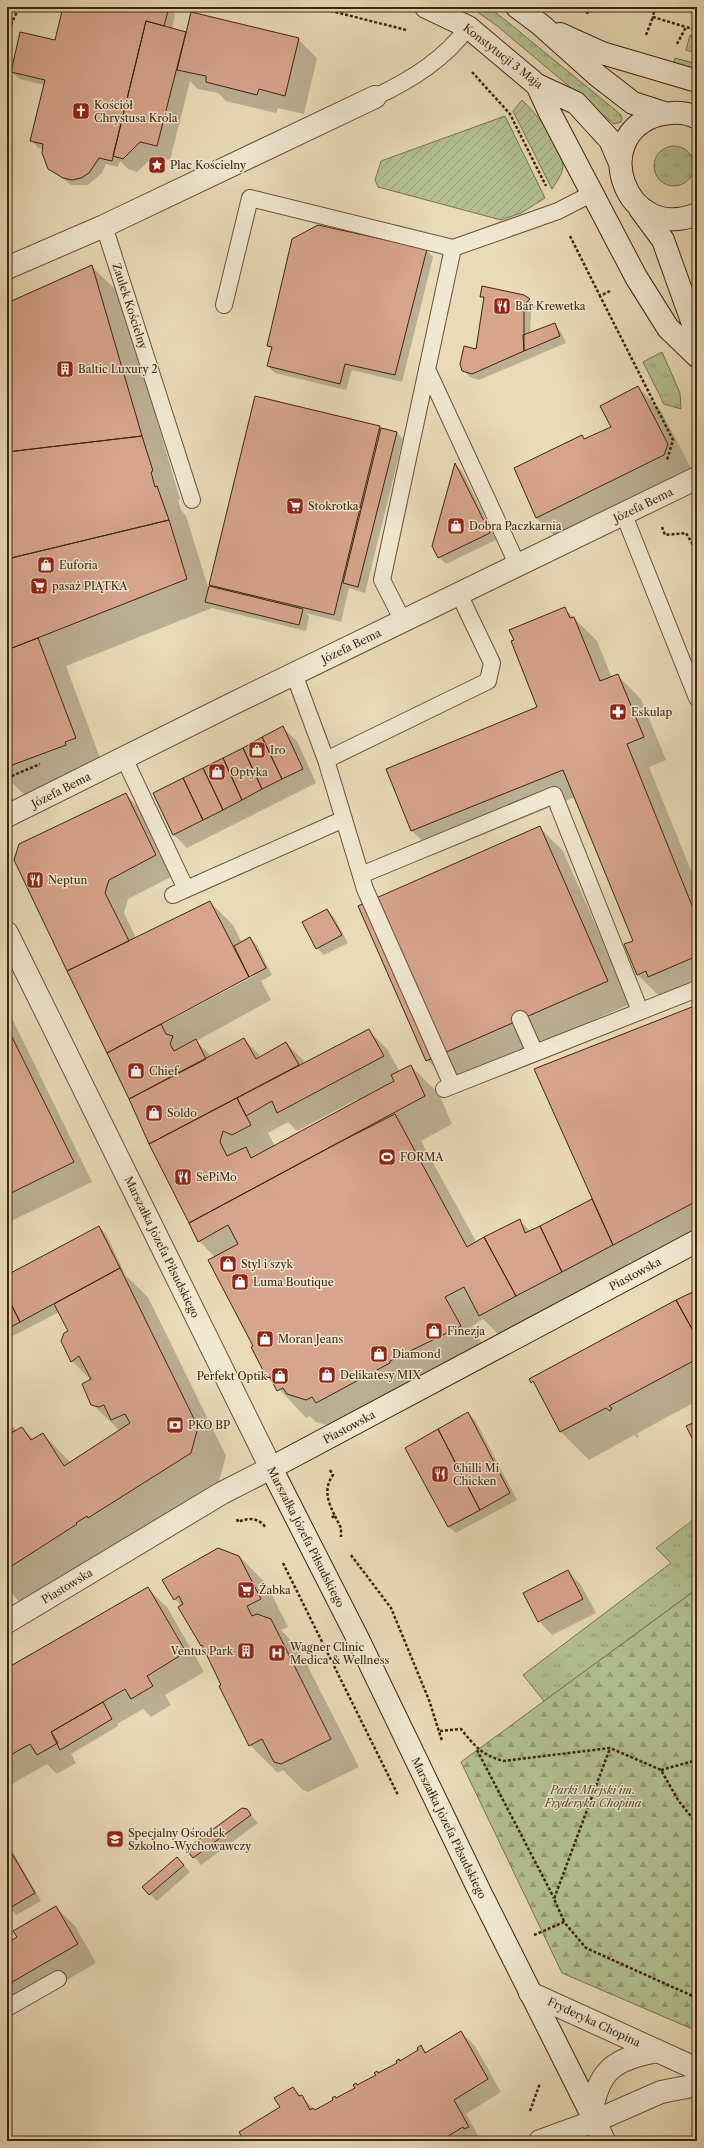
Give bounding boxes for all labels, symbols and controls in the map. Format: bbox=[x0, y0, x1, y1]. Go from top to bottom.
street label: Konstytucji 3 Maja bbox=[460, 21, 546, 92]
place label: Kościół Chrystusa Króla bbox=[94, 98, 178, 125]
church icon: Kościół Chrystusa Króla bbox=[71, 101, 91, 121]
place icon: Plac Kościelny bbox=[147, 155, 167, 175]
place label: Plac Kościelny bbox=[170, 158, 247, 172]
street label: Zaułek Kościelny bbox=[110, 261, 151, 352]
restaurant icon: Bar Krewetka bbox=[492, 296, 512, 316]
place label: Bar Krewetka bbox=[515, 299, 586, 313]
building icon: Baltic Luxury 2 bbox=[55, 359, 75, 379]
place label: Baltic Luxury 2 bbox=[78, 362, 158, 376]
street label: Józefa Bema bbox=[609, 484, 675, 526]
supermarket icon: Stokrotka bbox=[285, 496, 305, 516]
place label: Stokrotka bbox=[308, 499, 359, 513]
shop icon: Dobra Paczkarnia bbox=[446, 516, 466, 536]
place label: Dobra Paczkarnia bbox=[469, 519, 562, 533]
shop icon: Euforia bbox=[36, 555, 56, 575]
place label: Euforia bbox=[59, 558, 98, 572]
supermarket icon: pasaż PIĄTKA bbox=[29, 576, 49, 596]
place label: pasaż PIĄTKA bbox=[52, 579, 128, 593]
street label: Józefa Bema bbox=[317, 625, 383, 667]
pharmacy icon: Eskulap bbox=[608, 702, 628, 722]
place label: Eskulap bbox=[631, 705, 673, 719]
shop icon: Iro bbox=[247, 740, 267, 760]
place label: Iro bbox=[270, 743, 286, 757]
shop icon: Optyka bbox=[207, 762, 227, 782]
place label: Optyka bbox=[230, 765, 268, 779]
street label: Józefa Bema bbox=[27, 769, 93, 812]
restaurant icon: Neptun bbox=[25, 870, 45, 890]
place label: Neptun bbox=[48, 873, 87, 887]
shop icon: Chief bbox=[126, 1061, 146, 1081]
place label: Chief bbox=[149, 1064, 180, 1078]
shop icon: Soldo bbox=[144, 1103, 164, 1123]
place label: Soldo bbox=[167, 1106, 197, 1120]
sports icon: FORMA bbox=[377, 1147, 397, 1167]
place label: FORMA bbox=[400, 1150, 444, 1164]
restaurant icon: SePiMo bbox=[173, 1167, 193, 1187]
place label: SePiMo bbox=[196, 1170, 237, 1184]
street label: Marszałka Józefa Piłsudskiego bbox=[122, 1174, 203, 1320]
shop icon: Styl i szyk bbox=[218, 1254, 238, 1274]
street label: Piastowska bbox=[607, 1254, 664, 1294]
place label: Styl i szyk bbox=[241, 1257, 294, 1271]
shop icon: Luma Boutique bbox=[230, 1272, 250, 1292]
place label: Luma Boutique bbox=[253, 1275, 334, 1289]
shop icon: Finezja bbox=[424, 1321, 444, 1341]
place label: Finezja bbox=[447, 1324, 485, 1338]
shop icon: Moran Jeans bbox=[255, 1329, 275, 1349]
place label: Moran Jeans bbox=[278, 1332, 343, 1346]
shop icon: Diamond bbox=[369, 1344, 389, 1364]
place label: Diamond bbox=[392, 1347, 441, 1361]
shop icon: Delikatesy MIX bbox=[317, 1365, 337, 1385]
shop icon: Perfekt Optik bbox=[270, 1366, 290, 1386]
place label: Delikatesy MIX bbox=[340, 1368, 421, 1382]
place label: Perfekt Optik bbox=[197, 1369, 268, 1383]
street label: Piastowska bbox=[321, 1407, 378, 1447]
bank icon: PKO BP bbox=[165, 1415, 185, 1435]
place label: PKO BP bbox=[188, 1418, 230, 1432]
place label: Chilli Mi Chicken bbox=[453, 1461, 500, 1488]
street label: Marszałka Józefa Piłsudskiego bbox=[264, 1464, 348, 1610]
restaurant icon: Chilli Mi Chicken bbox=[430, 1464, 450, 1484]
street label: Piastowska bbox=[39, 1565, 95, 1607]
supermarket icon: Żabka bbox=[236, 1580, 256, 1600]
place label: Żabka bbox=[259, 1582, 291, 1597]
place label: Wagner Clinic Medica & Wellness bbox=[289, 1640, 389, 1667]
building icon: Ventus Park bbox=[236, 1641, 256, 1661]
hospital icon: Wagner Clinic Medica & Wellness bbox=[267, 1643, 287, 1663]
place label: Ventus Park bbox=[170, 1644, 234, 1658]
street label: Marszałka Józefa Piłsudskiego bbox=[409, 1755, 490, 1901]
park label: Parki Miejski im. Fryderyka Chopina bbox=[544, 1783, 642, 1810]
place label: Specjalny Ośrodek Szkolno-Wychowawczy bbox=[128, 1826, 252, 1853]
school or university icon: Specjalny Ośrodek Szkolno-Wychowawczy bbox=[105, 1829, 125, 1849]
street label: Fryderyka Chopina bbox=[545, 1994, 643, 2050]

